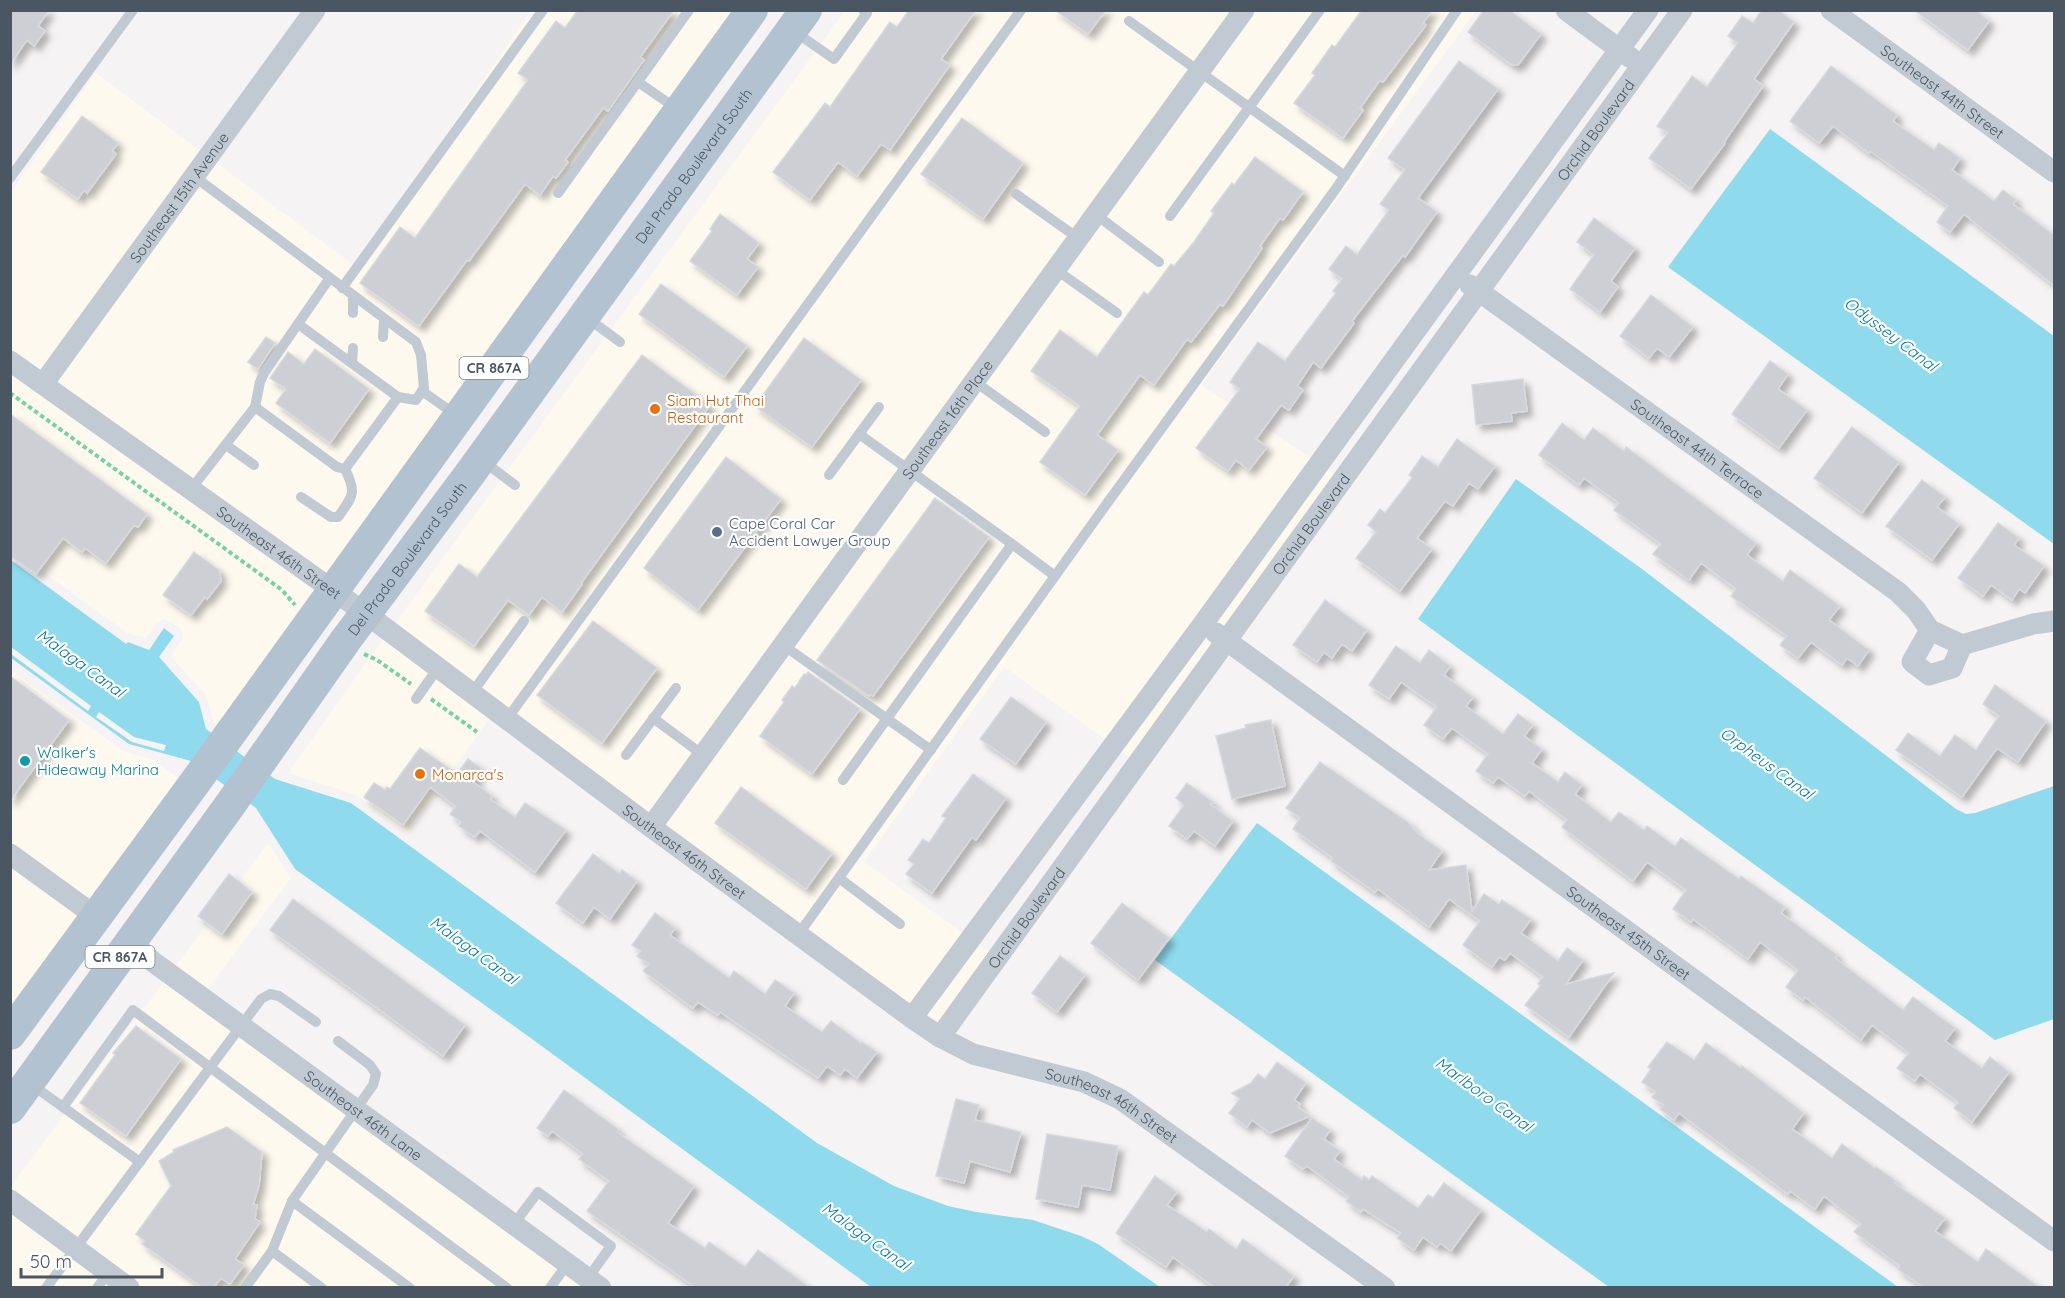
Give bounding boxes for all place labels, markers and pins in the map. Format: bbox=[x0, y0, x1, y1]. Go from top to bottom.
place label: Siam Hut Thai Restaurant bbox=[667, 391, 764, 427]
marker: Siam Hut Thai Restaurant bbox=[648, 402, 662, 416]
place label: Cape Coral Car Accident Lawyer Group bbox=[729, 514, 890, 550]
marker: Cape Coral Car Accident Lawyer Group bbox=[710, 525, 724, 539]
place label: Walker's Hideaway Marina bbox=[37, 743, 159, 779]
marker: Walker's Hideaway Marina bbox=[18, 754, 32, 768]
place label: Monarca's bbox=[432, 765, 503, 784]
marker: Monarca's bbox=[413, 767, 427, 781]

